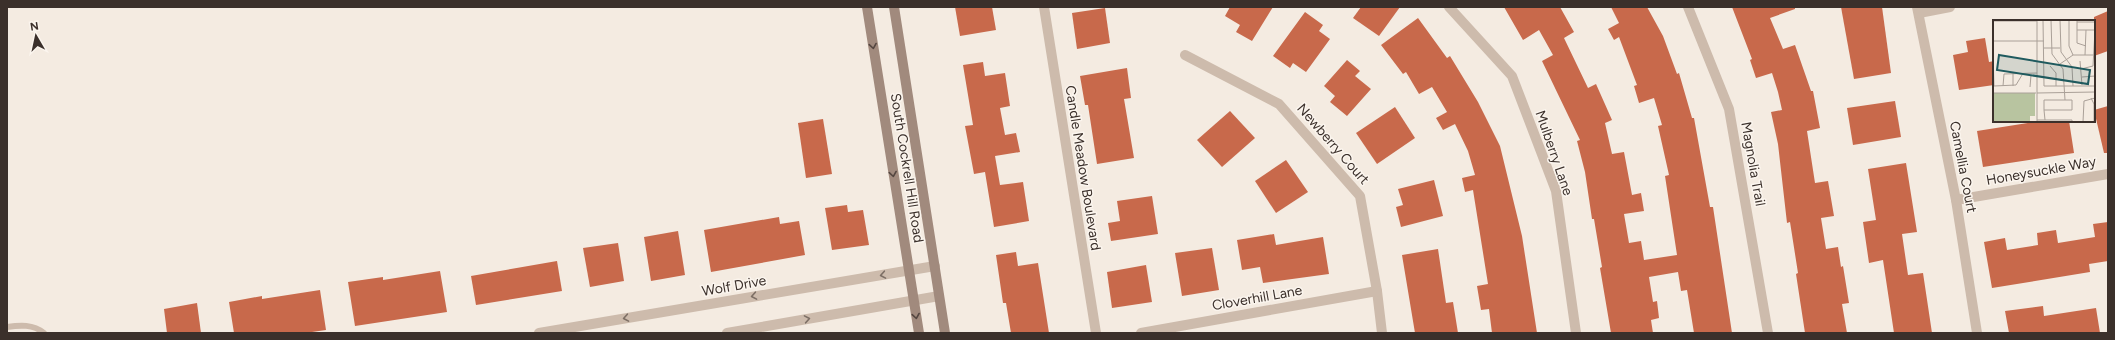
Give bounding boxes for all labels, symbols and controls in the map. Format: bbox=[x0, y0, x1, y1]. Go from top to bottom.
north arrow bbox=[16, 16, 56, 56]
text: N bbox=[29, 20, 40, 34]
inset map bbox=[1993, 20, 2095, 122]
one-way arrow bbox=[868, 42, 877, 49]
street label: Candle Meadow Boulevard bbox=[1062, 84, 1104, 252]
street label: South Cockrell Hill Road bbox=[887, 92, 927, 244]
street label: Newberry Court bbox=[1293, 100, 1373, 188]
street label: Mulberry Lane bbox=[1532, 108, 1577, 198]
street label: Camellia Court bbox=[1946, 120, 1980, 214]
street label: Magnolia Trail bbox=[1737, 121, 1769, 207]
street label: Honeysuckle Way bbox=[1985, 153, 2098, 189]
one-way arrow bbox=[889, 171, 897, 177]
one-way arrow bbox=[879, 270, 886, 279]
street label: Wolf Drive bbox=[700, 272, 768, 300]
street label: Cloverhill Lane bbox=[1211, 282, 1304, 314]
one-way arrow bbox=[751, 292, 757, 300]
one-way arrow bbox=[623, 313, 629, 322]
one-way arrow bbox=[911, 313, 920, 319]
one-way arrow bbox=[804, 315, 810, 324]

